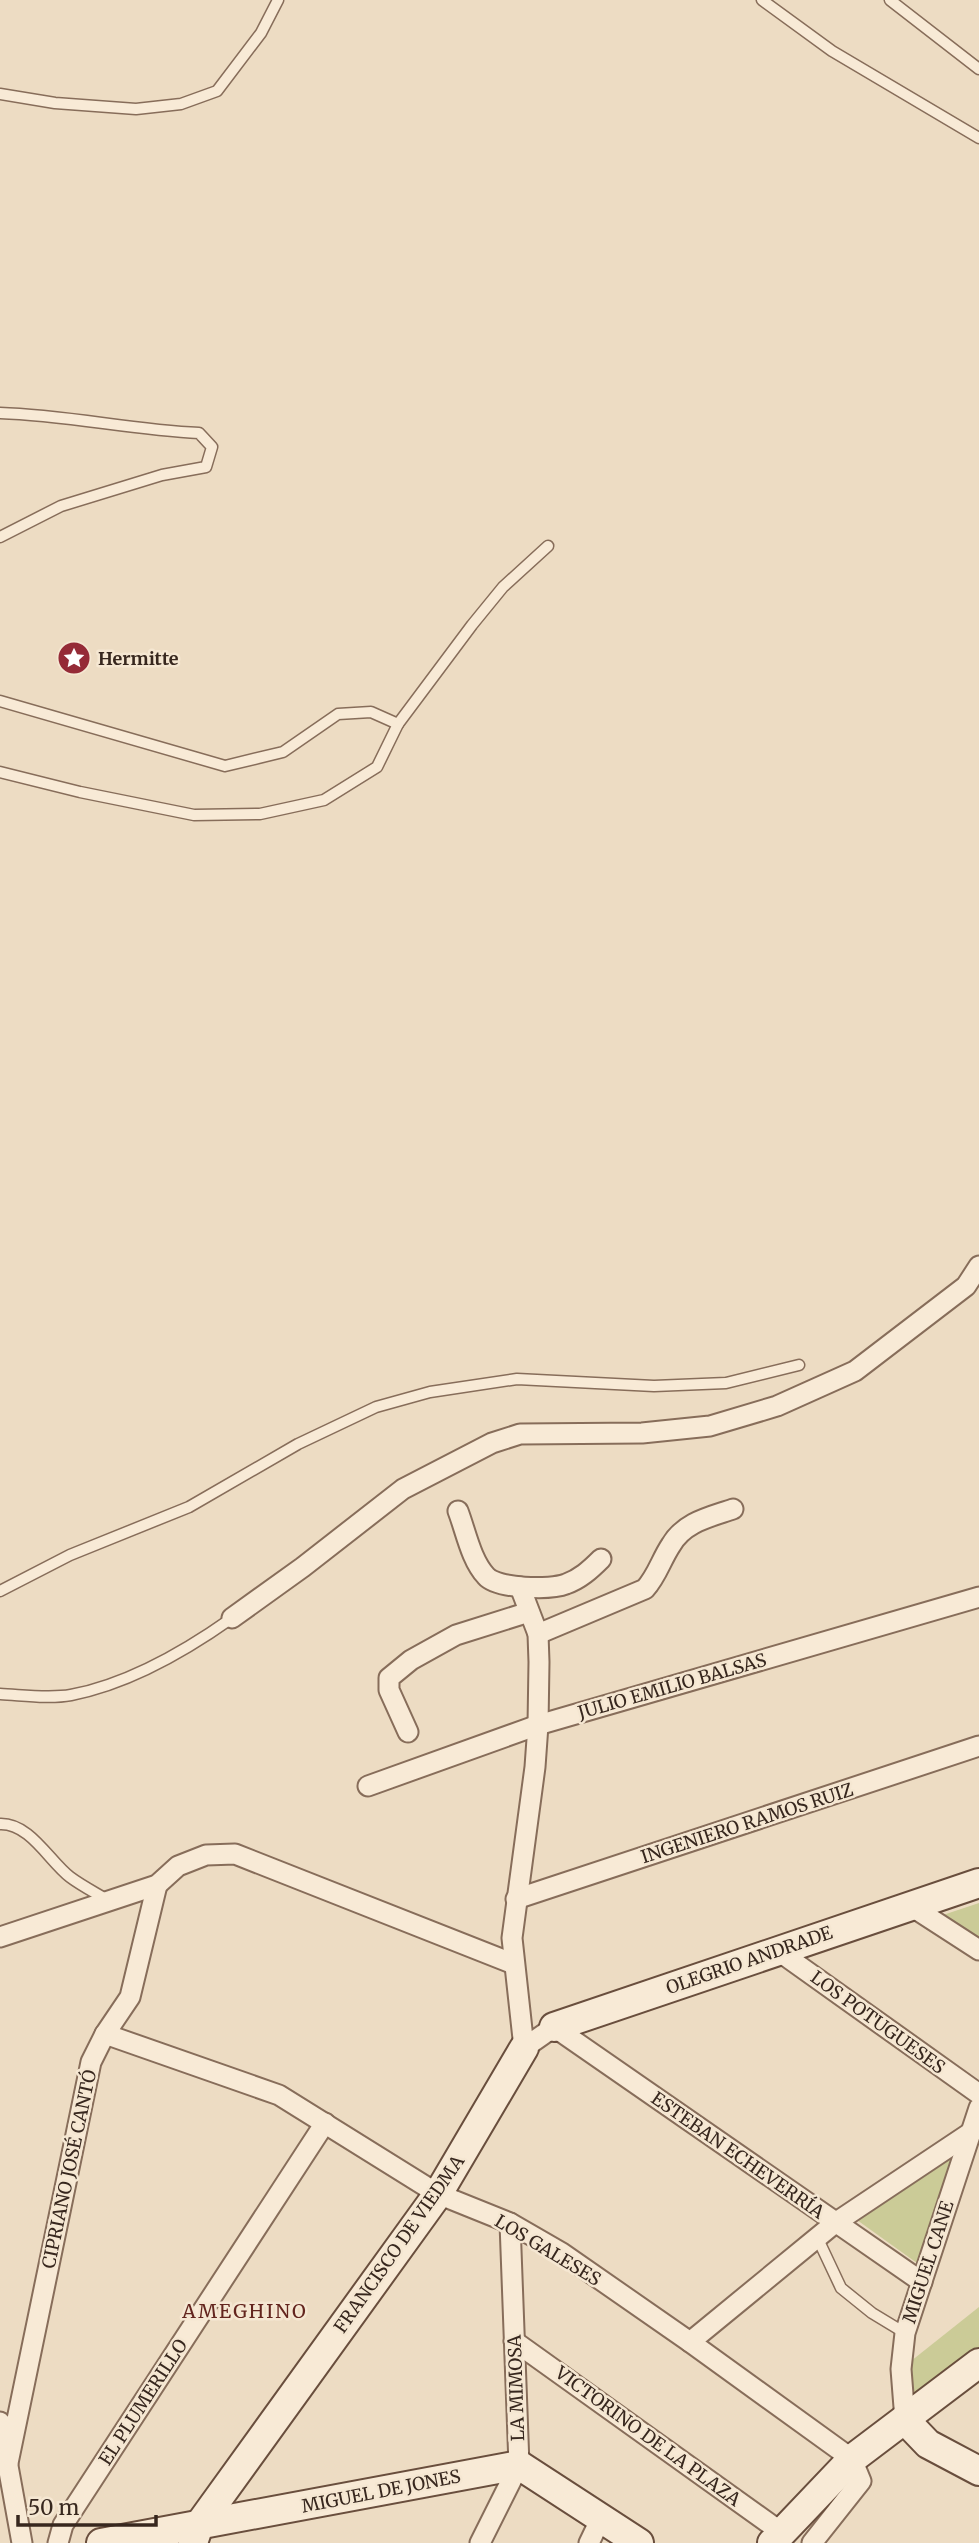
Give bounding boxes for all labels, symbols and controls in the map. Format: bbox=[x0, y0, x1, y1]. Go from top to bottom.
place icon: Hermitte bbox=[55, 639, 93, 677]
place label: Hermitte bbox=[98, 647, 179, 670]
street label: JULIO EMILIO BALSAS bbox=[574, 1648, 769, 1724]
street label: INGENIERO RAMOS RUIZ bbox=[638, 1778, 856, 1868]
street label: OLEGRIO ANDRADE bbox=[663, 1921, 836, 1999]
street label: LOS POTUGUESES bbox=[806, 1965, 950, 2079]
street label: CIPRIANO JOSÉ CANTÓ bbox=[37, 2068, 101, 2270]
street label: ESTEBAN ECHEVERRÍA bbox=[647, 2086, 829, 2224]
street label: FRANCISCO DE VIEDMA bbox=[329, 2150, 469, 2337]
street label: MIGUEL CANE bbox=[897, 2197, 959, 2326]
street label: LOS GALESES bbox=[491, 2209, 606, 2291]
district label: AMEGHINO bbox=[181, 2299, 308, 2323]
street label: LA MIMOSA bbox=[503, 2334, 529, 2442]
street label: EL PLUMERILLO bbox=[94, 2335, 192, 2469]
street label: VICTORINO DE LA PLAZA bbox=[550, 2360, 746, 2511]
street label: MIGUEL DE JONES bbox=[300, 2464, 463, 2518]
scale bar bbox=[18, 2484, 156, 2528]
text: 50 m bbox=[28, 2494, 79, 2521]

